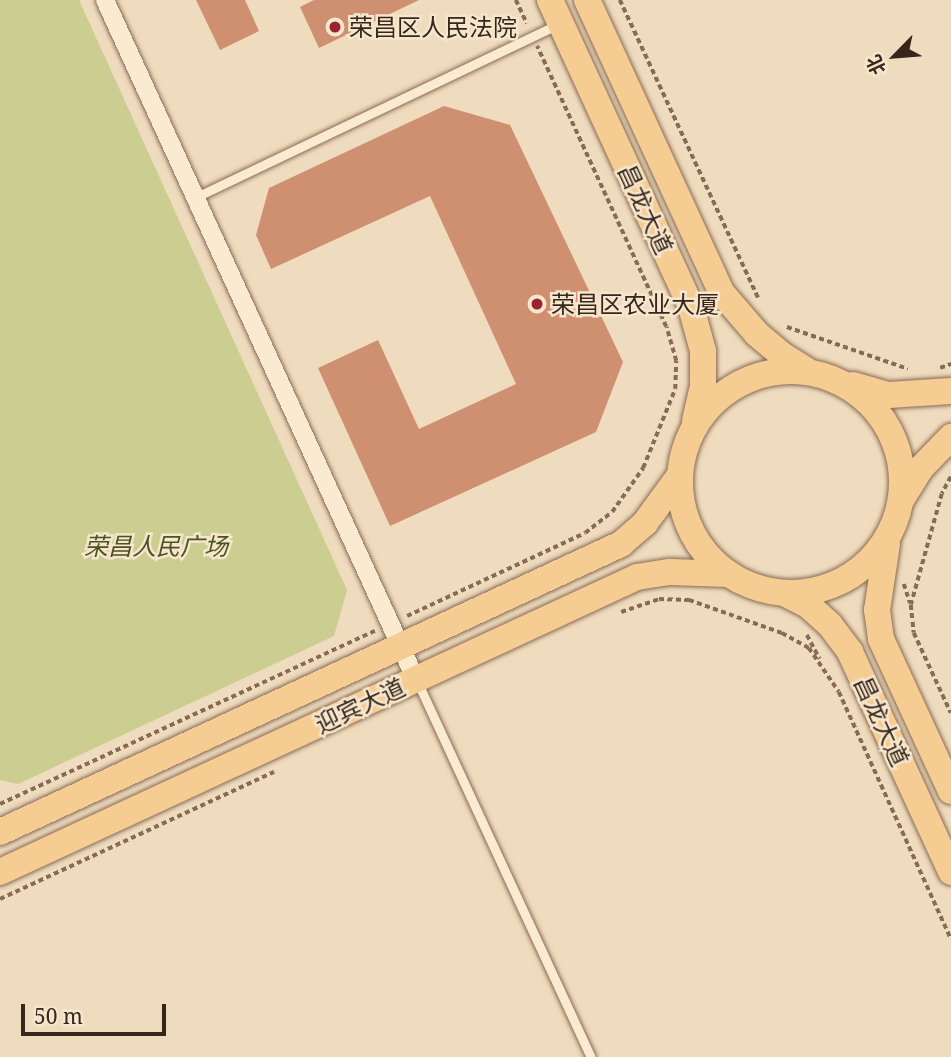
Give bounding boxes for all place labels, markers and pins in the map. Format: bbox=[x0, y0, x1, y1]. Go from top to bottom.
place label: 荣昌区人民法院 bbox=[349, 13, 517, 41]
marker: 荣昌区人民法院 bbox=[327, 19, 343, 35]
place label: 荣昌区农业大厦 bbox=[551, 290, 719, 318]
marker: 荣昌区农业大厦 bbox=[529, 296, 545, 312]

